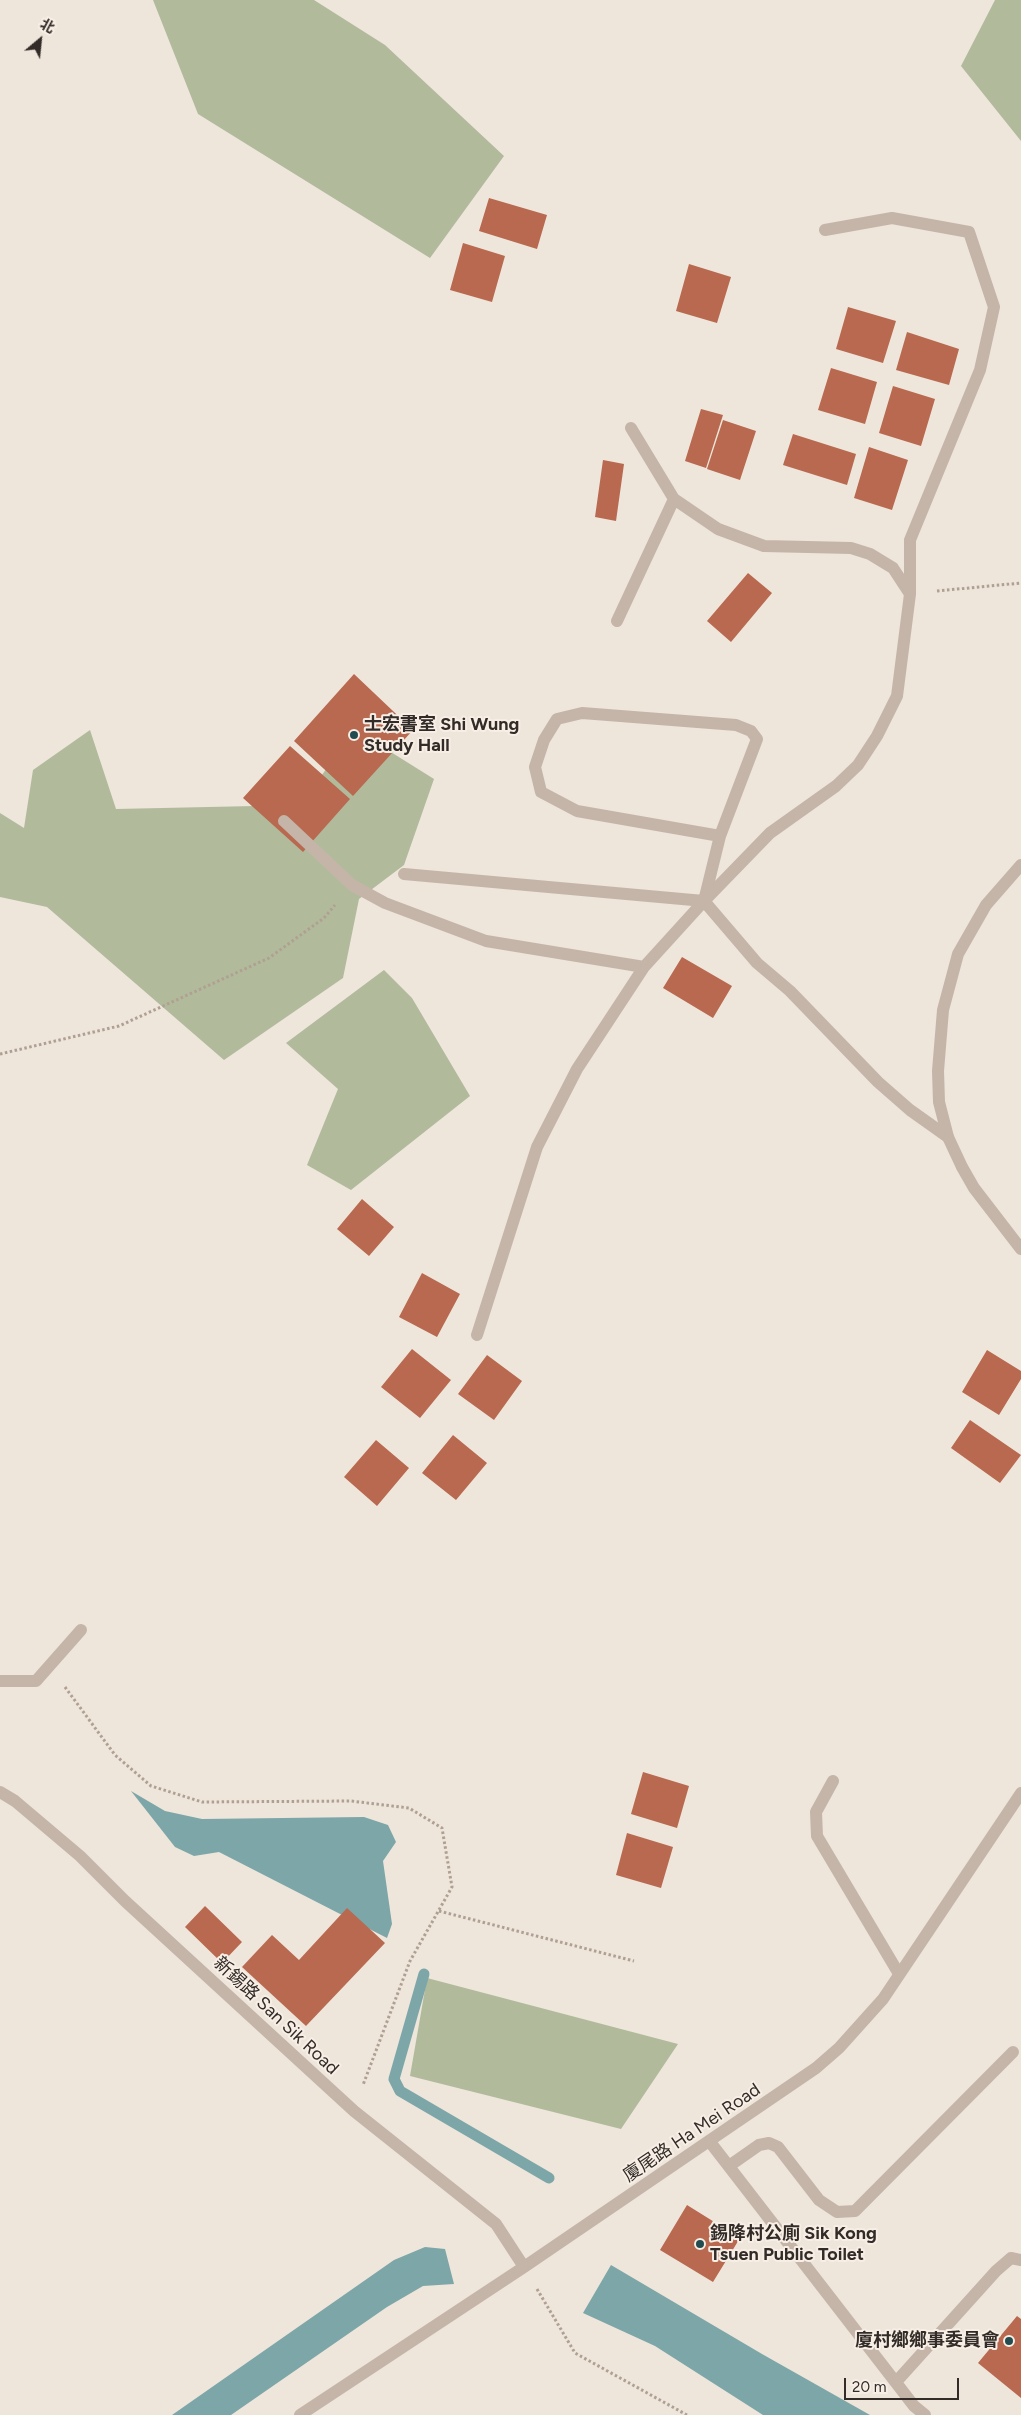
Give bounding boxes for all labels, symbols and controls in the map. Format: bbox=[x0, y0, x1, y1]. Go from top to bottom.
north arrow bbox=[15, 15, 65, 65]
text: 北 bbox=[37, 16, 57, 37]
place label: 士宏書室 Shi Wung Study Hall bbox=[364, 714, 519, 756]
marker: 士宏書室 Shi Wung Study Hall bbox=[348, 729, 360, 741]
street label: 新錫路 San Sik Road bbox=[209, 1953, 343, 2079]
street label: 廈尾路 Ha Mei Road bbox=[619, 2079, 765, 2187]
place label: 錫降村公廁 Sik Kong Tsuen Public Toilet bbox=[710, 2223, 877, 2266]
marker: 錫降村公廁 Sik Kong Tsuen Public Toilet bbox=[694, 2238, 706, 2250]
place label: 廈村鄉鄉事委員會 bbox=[855, 2330, 999, 2352]
marker: 廈村鄉鄉事委員會 bbox=[1003, 2335, 1015, 2347]
scale bar bbox=[846, 2368, 961, 2400]
text: 20 m bbox=[852, 2378, 886, 2396]

